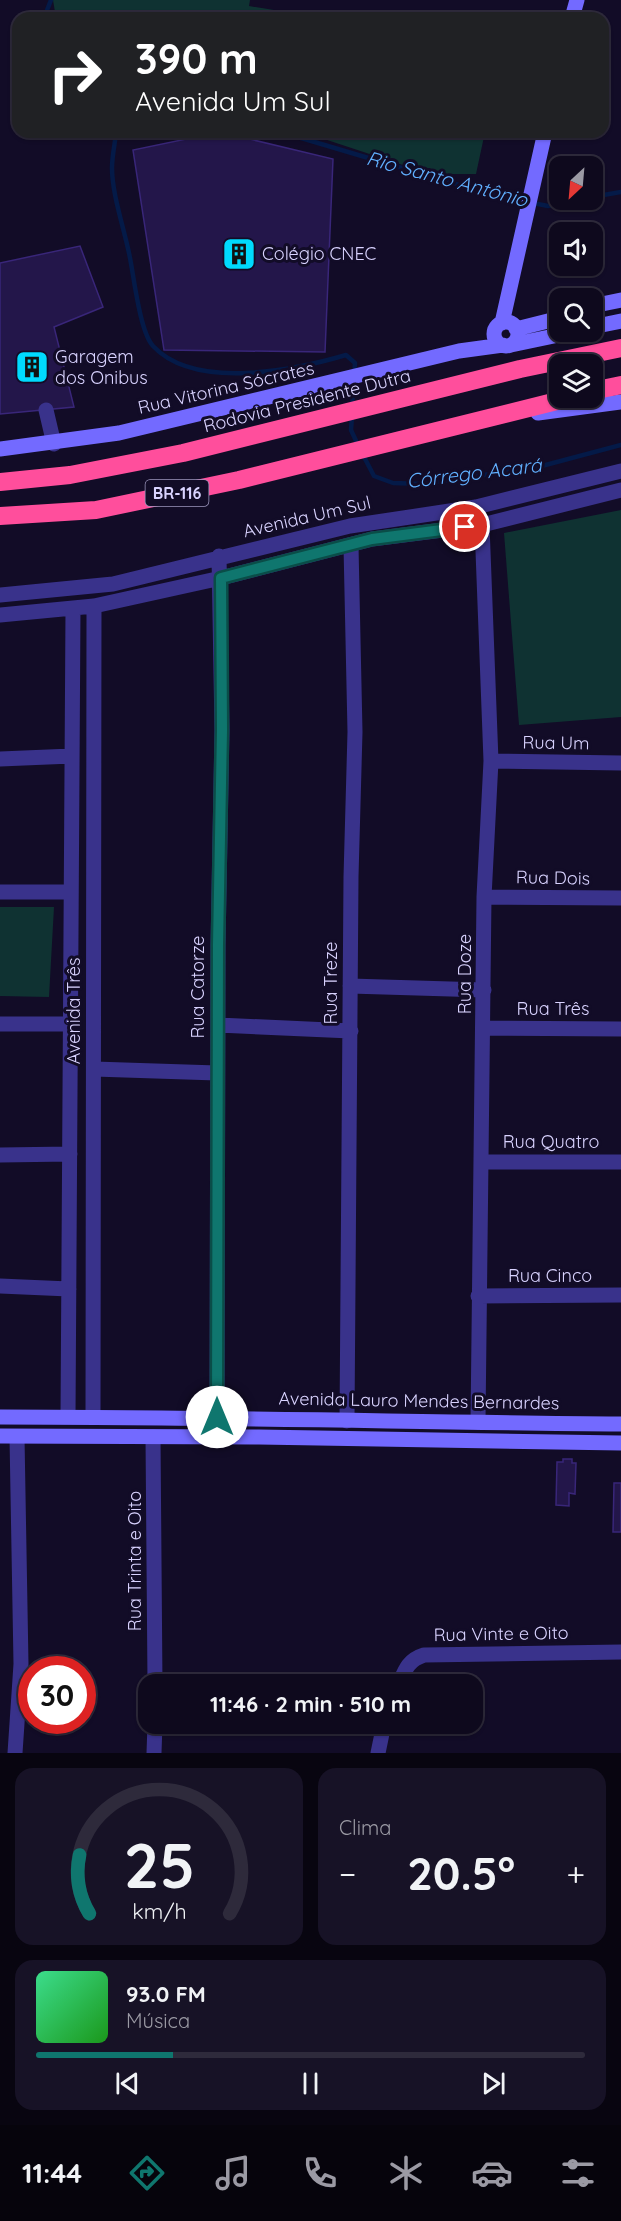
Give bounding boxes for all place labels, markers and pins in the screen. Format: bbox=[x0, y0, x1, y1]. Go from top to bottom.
building icon: Colégio CNEC bbox=[221, 236, 257, 272]
place label: Colégio CNEC bbox=[262, 242, 377, 265]
place label: Garagem dos Onibus bbox=[55, 345, 148, 389]
building icon: Garagem dos Onibus bbox=[14, 349, 50, 385]
pin bbox=[439, 501, 490, 552]

